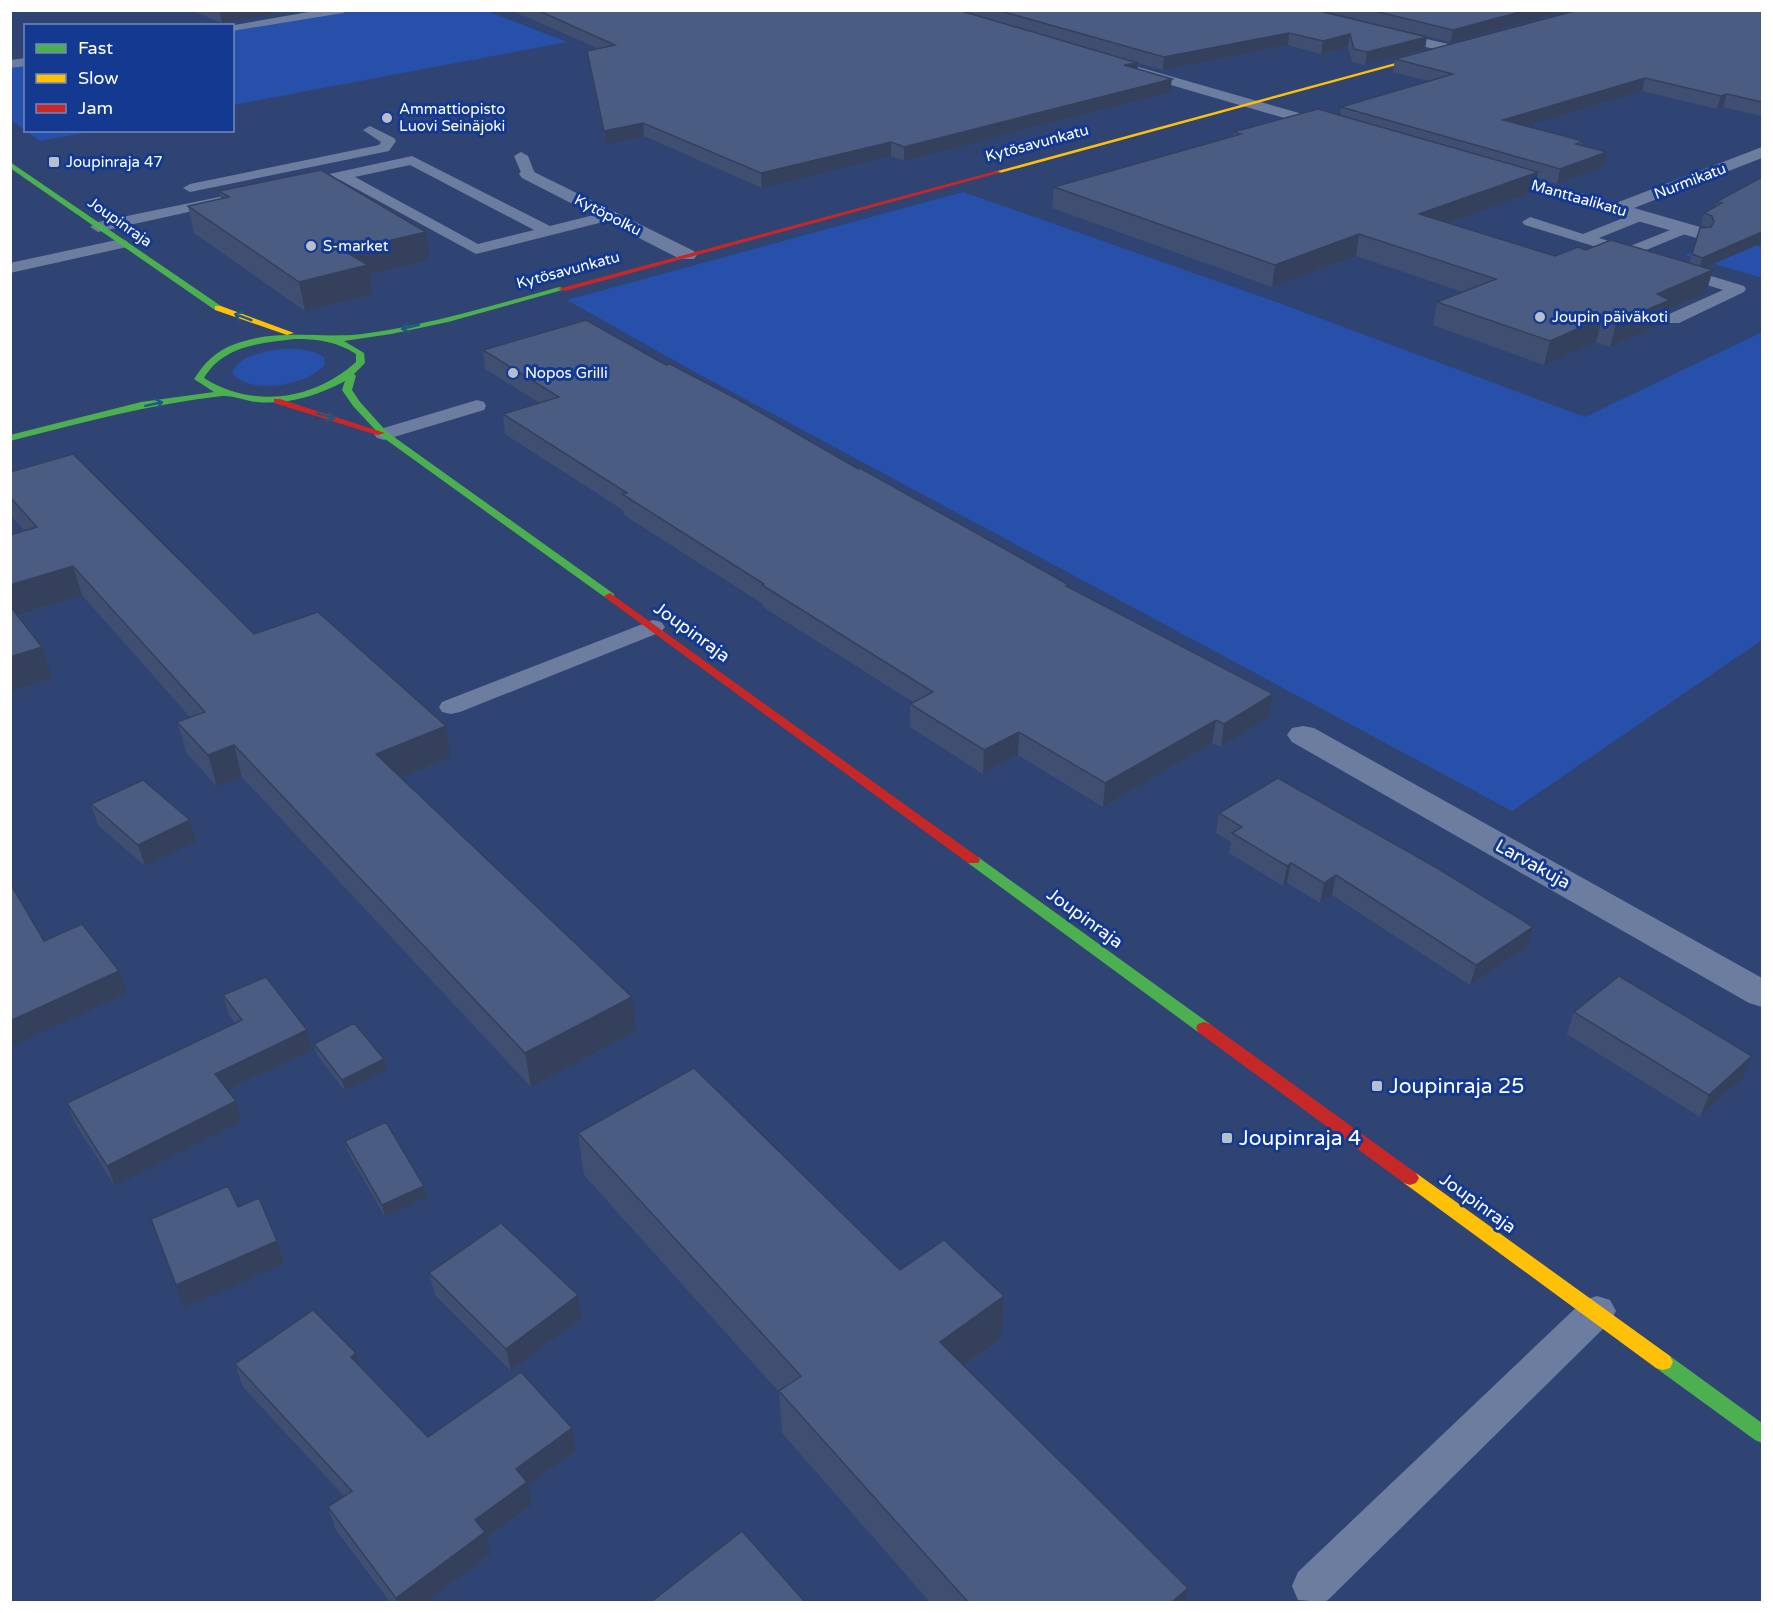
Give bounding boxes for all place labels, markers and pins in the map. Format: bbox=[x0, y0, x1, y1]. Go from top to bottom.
place label: Ammattiopisto Luovi Seinäjoki bbox=[399, 100, 505, 135]
marker: Ammattiopisto Luovi Seinäjoki bbox=[380, 111, 394, 125]
place label: Joupinraja 47 bbox=[66, 153, 163, 171]
marker: Joupinraja 47 bbox=[47, 155, 61, 169]
place label: S-market bbox=[323, 237, 389, 255]
marker: S-market bbox=[304, 239, 318, 253]
place label: Joupin päiväkoti bbox=[1552, 308, 1668, 326]
marker: Joupin päiväkoti bbox=[1533, 310, 1547, 324]
place label: Nopos Grilli bbox=[525, 364, 608, 382]
marker: Nopos Grilli bbox=[506, 366, 520, 380]
place label: Joupinraja 25 bbox=[1389, 1074, 1524, 1099]
marker: Joupinraja 25 bbox=[1370, 1079, 1384, 1093]
place label: Joupinraja 4 bbox=[1239, 1126, 1361, 1151]
marker: Joupinraja 4 bbox=[1220, 1131, 1234, 1145]

